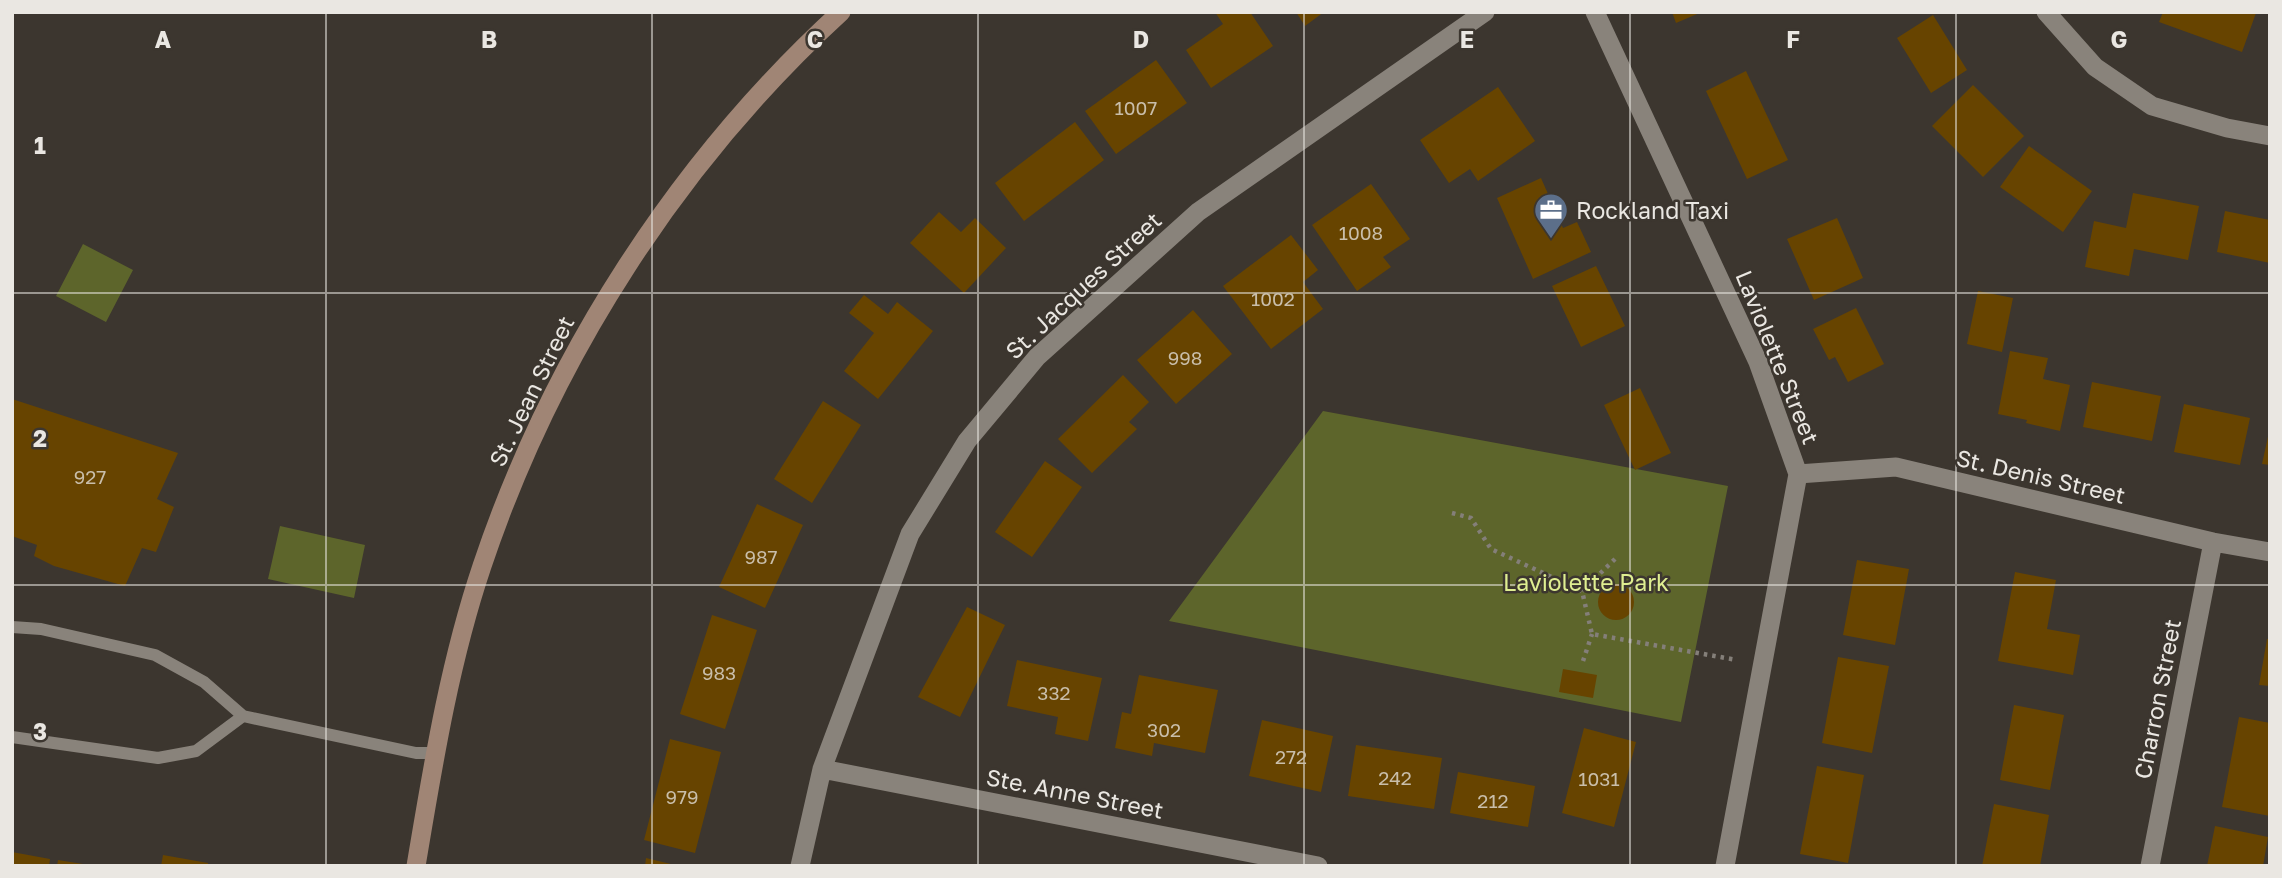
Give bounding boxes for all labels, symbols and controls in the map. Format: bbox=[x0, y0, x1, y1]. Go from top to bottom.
text: A bbox=[155, 25, 172, 53]
text: B bbox=[481, 25, 497, 53]
text: C bbox=[807, 25, 823, 53]
text: D bbox=[1133, 25, 1149, 53]
text: E bbox=[1460, 25, 1474, 53]
text: F bbox=[1786, 25, 1800, 53]
text: G bbox=[2111, 25, 2127, 53]
house number: 1007 bbox=[1115, 96, 1157, 119]
text: 1 bbox=[34, 131, 46, 159]
office icon: Rockland Taxi bbox=[1532, 191, 1570, 240]
place label: Rockland Taxi bbox=[1576, 196, 1729, 224]
street label: St. Jacques Street bbox=[999, 206, 1167, 364]
house number: 1008 bbox=[1339, 221, 1383, 244]
street label: Laviolette Street bbox=[1730, 266, 1826, 448]
house number: 1002 bbox=[1251, 287, 1295, 310]
street label: St. Jean Street bbox=[482, 311, 580, 471]
house number: 998 bbox=[1168, 346, 1202, 369]
text: 2 bbox=[33, 424, 47, 452]
street label: St. Denis Street bbox=[1954, 443, 2128, 509]
house number: 927 bbox=[74, 465, 106, 488]
house number: 987 bbox=[744, 545, 778, 568]
park label: Laviolette Park bbox=[1503, 568, 1669, 596]
street label: Charron Street bbox=[2128, 617, 2186, 781]
house number: 983 bbox=[702, 661, 736, 684]
house number: 332 bbox=[1037, 681, 1071, 704]
text: 3 bbox=[33, 717, 47, 745]
house number: 302 bbox=[1147, 718, 1181, 741]
house number: 272 bbox=[1275, 745, 1307, 768]
street label: Ste. Anne Street bbox=[984, 762, 1166, 824]
house number: 242 bbox=[1378, 766, 1412, 789]
house number: 1031 bbox=[1578, 767, 1620, 790]
house number: 979 bbox=[665, 785, 699, 808]
house number: 212 bbox=[1477, 789, 1509, 812]

